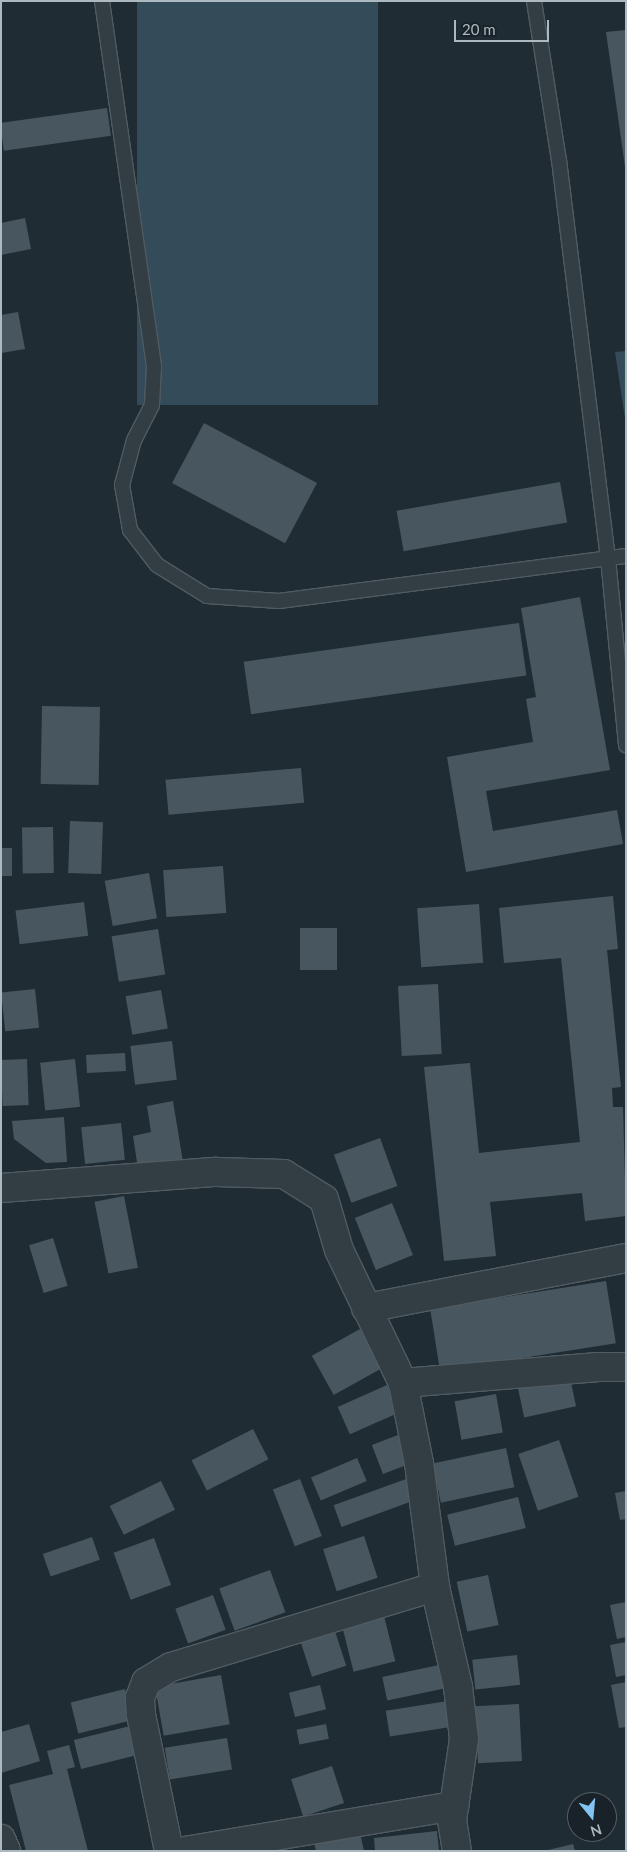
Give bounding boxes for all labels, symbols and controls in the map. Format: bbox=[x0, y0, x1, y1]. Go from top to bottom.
scale bar bbox=[457, 10, 552, 42]
text: 20 m bbox=[462, 20, 496, 38]
north arrow bbox=[567, 1792, 617, 1842]
text: N bbox=[589, 1821, 604, 1841]

